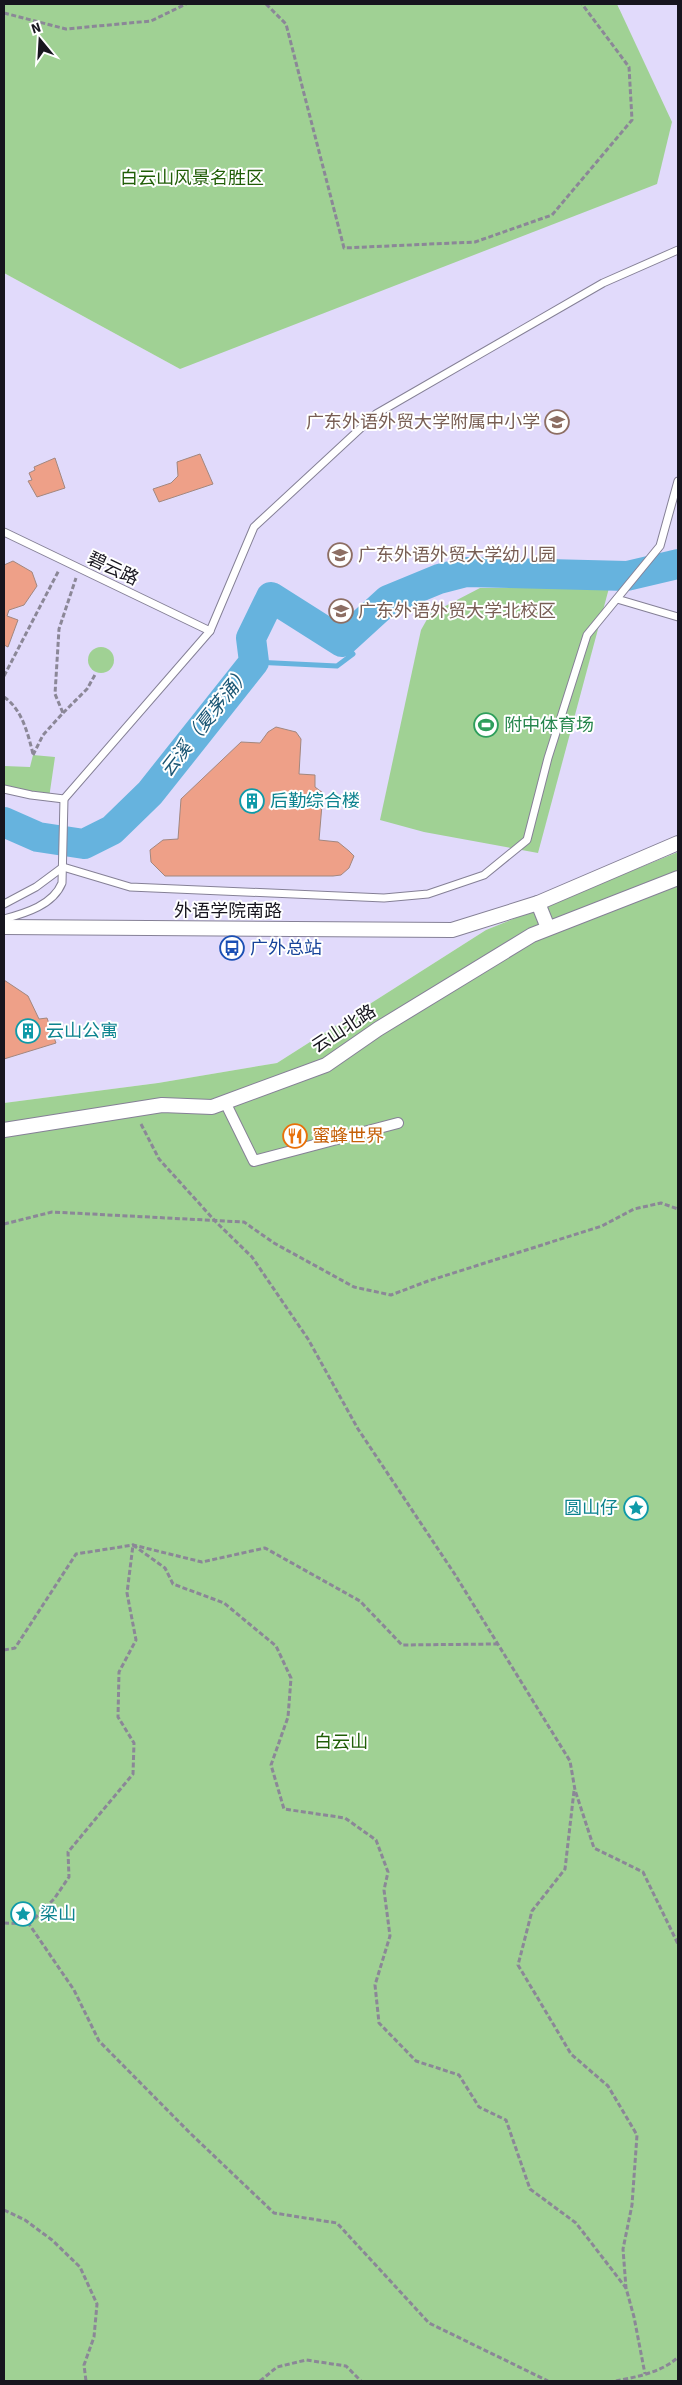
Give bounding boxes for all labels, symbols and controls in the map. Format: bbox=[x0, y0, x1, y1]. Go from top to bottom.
north arrow bbox=[15, 15, 65, 65]
text: N bbox=[29, 18, 44, 40]
park label: 白云山风景名胜区 bbox=[120, 166, 264, 191]
school or university icon: 广东外语外贸大学附属中小学 bbox=[544, 409, 570, 435]
place label: 广东外语外贸大学附属中小学 bbox=[306, 410, 540, 435]
school or university icon: 广东外语外贸大学幼儿园 bbox=[327, 542, 353, 568]
place label: 广东外语外贸大学幼儿园 bbox=[358, 543, 556, 568]
street label: 碧云路 bbox=[83, 546, 143, 592]
school or university icon: 广东外语外贸大学北校区 bbox=[328, 598, 354, 624]
place label: 广东外语外贸大学北校区 bbox=[358, 599, 556, 624]
water label: 云溪（夏茅涌） bbox=[154, 661, 258, 783]
sports icon: 附中体育场 bbox=[473, 712, 499, 738]
place label: 附中体育场 bbox=[504, 713, 594, 738]
building icon: 后勤综合楼 bbox=[239, 788, 265, 814]
place label: 后勤综合楼 bbox=[270, 789, 360, 814]
street label: 外语学院南路 bbox=[174, 899, 282, 924]
bus stop icon: 广外总站 bbox=[219, 935, 245, 961]
place label: 广外总站 bbox=[250, 936, 322, 961]
street label: 云山北路 bbox=[307, 999, 381, 1059]
building icon: 云山公寓 bbox=[15, 1018, 41, 1044]
place label: 云山公寓 bbox=[46, 1019, 118, 1044]
restaurant icon: 蜜蜂世界 bbox=[282, 1123, 308, 1149]
place label: 蜜蜂世界 bbox=[312, 1124, 384, 1149]
place icon: 圆山仔 bbox=[623, 1495, 649, 1521]
place label: 圆山仔 bbox=[564, 1496, 618, 1521]
park label: 白云山 bbox=[314, 1730, 368, 1755]
place icon: 梁山 bbox=[10, 1901, 36, 1927]
place label: 梁山 bbox=[40, 1902, 76, 1927]

